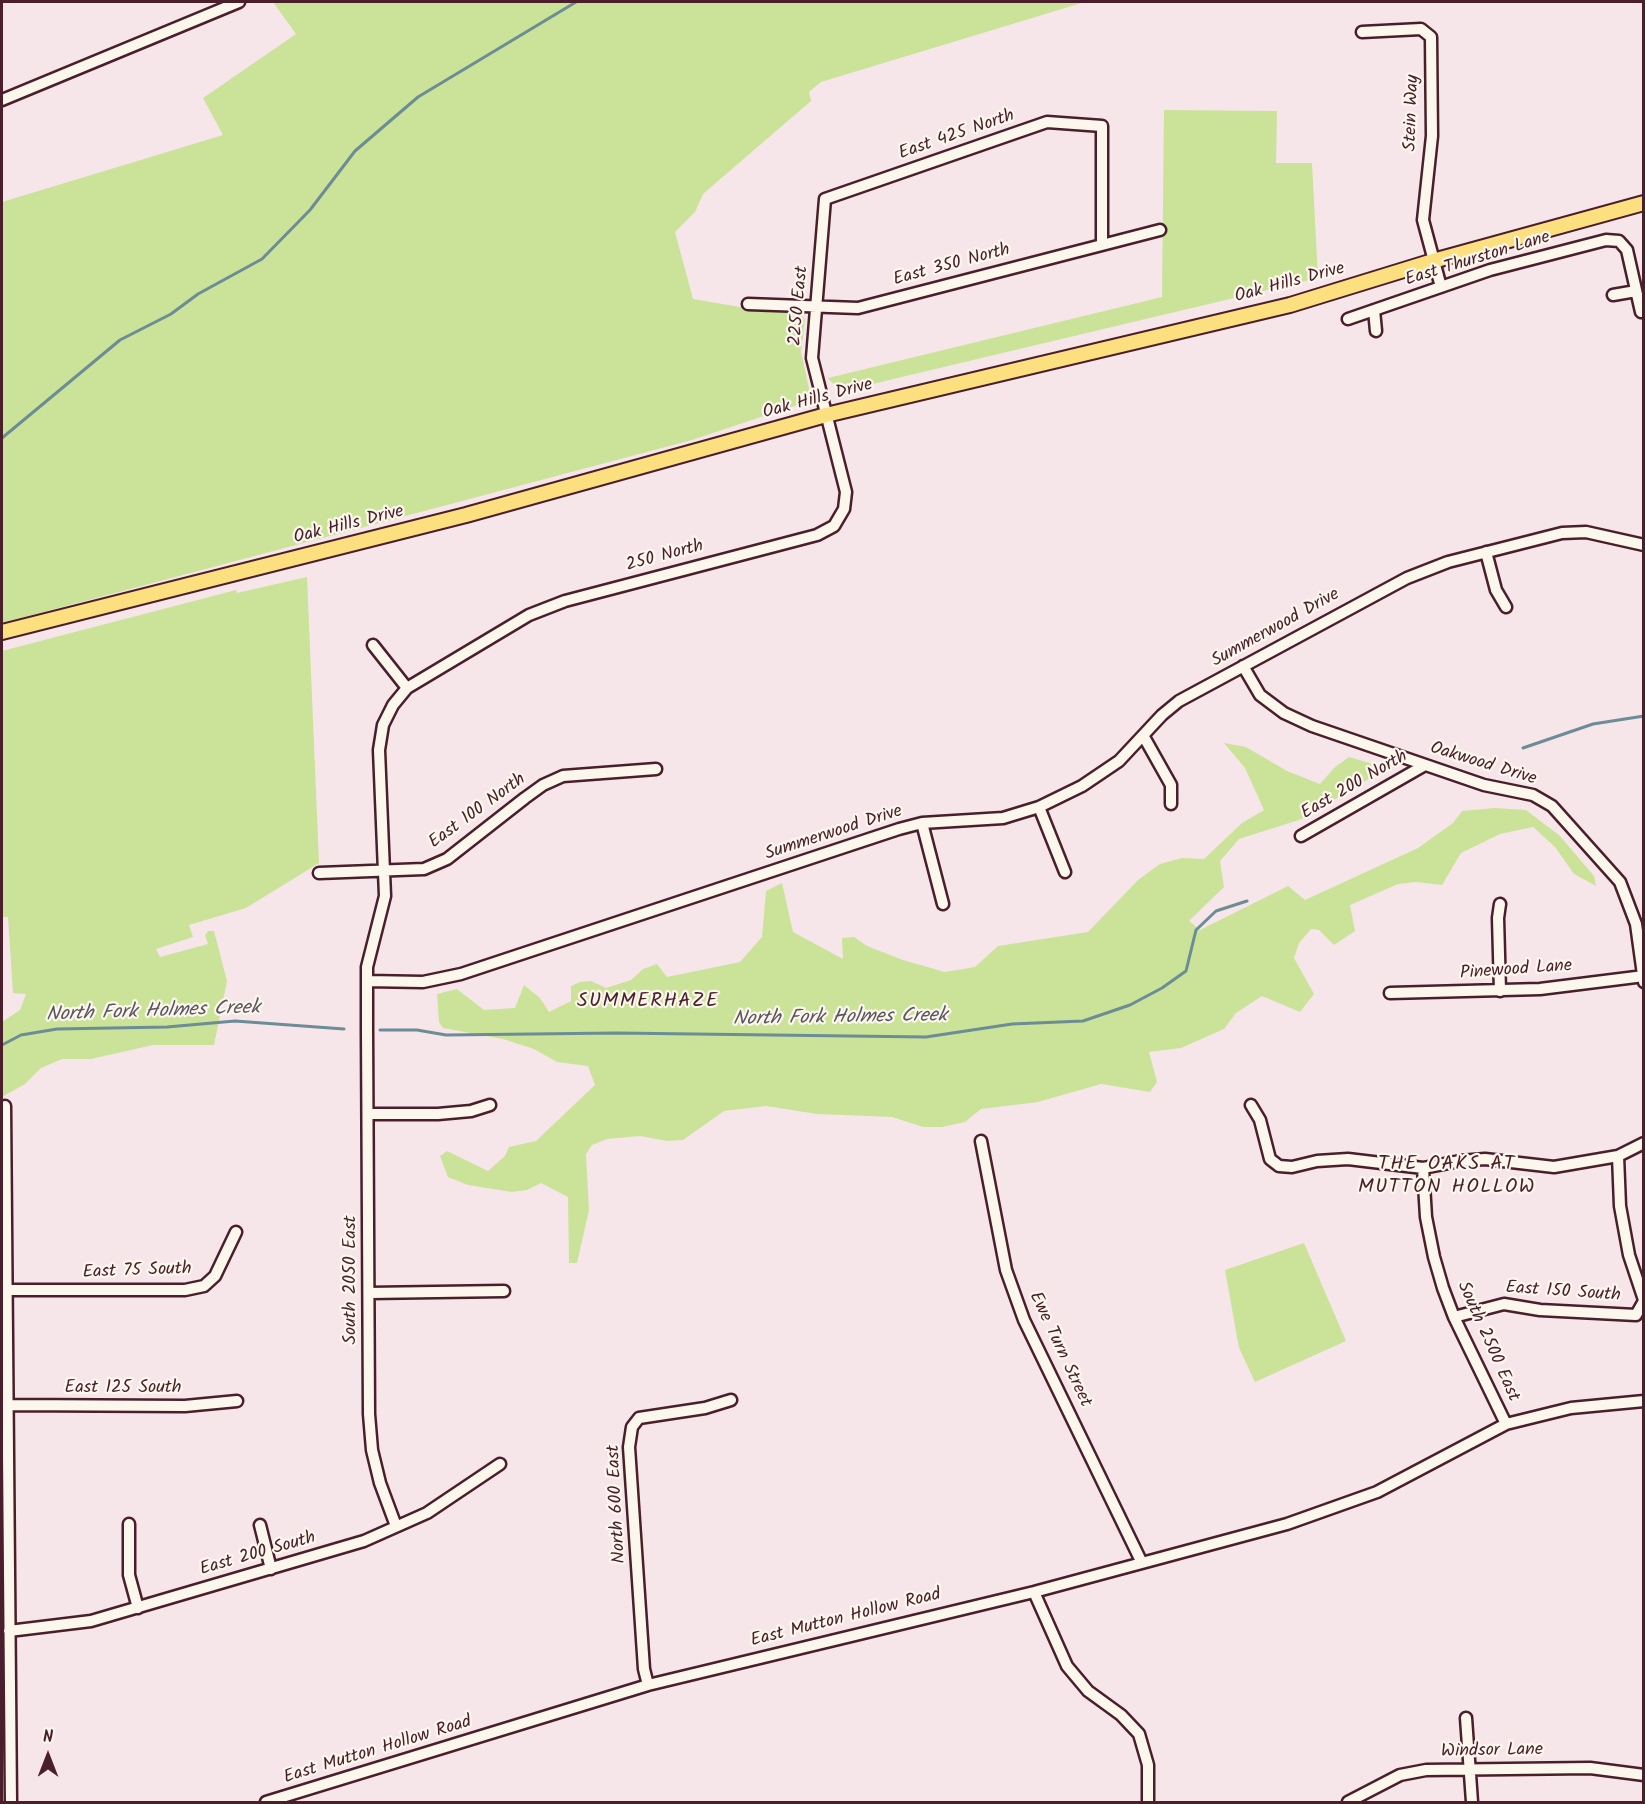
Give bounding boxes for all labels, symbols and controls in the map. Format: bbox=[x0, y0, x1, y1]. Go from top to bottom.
street label: Stein Way bbox=[1401, 74, 1425, 152]
street label: East 425 North bbox=[896, 106, 1018, 166]
street label: East Thurston Lane bbox=[1403, 228, 1553, 292]
street label: East 350 North bbox=[891, 240, 1013, 292]
street label: Oak Hills Drive bbox=[1233, 259, 1347, 309]
street label: 2250 East bbox=[786, 265, 814, 347]
street label: Oak Hills Drive bbox=[761, 375, 875, 425]
street label: Oak Hills Drive bbox=[292, 502, 406, 550]
street label: 250 North bbox=[624, 536, 706, 578]
street label: Summerwood Drive bbox=[1208, 585, 1344, 673]
street label: Oakwood Drive bbox=[1427, 739, 1539, 791]
street label: East 200 North bbox=[1298, 747, 1412, 825]
street label: East 100 North bbox=[425, 770, 531, 854]
street label: Summerwood Drive bbox=[763, 802, 905, 866]
street label: Pinewood Lane bbox=[1459, 956, 1573, 986]
district label: SUMMERHAZE bbox=[577, 991, 719, 1015]
water label: North Fork Holmes Creek bbox=[46, 997, 260, 1029]
water label: North Fork Holmes Creek bbox=[733, 1005, 947, 1033]
district label: THE OAKS AT MUTTON HOLLOW bbox=[1358, 1154, 1536, 1201]
street label: South 2050 East bbox=[341, 1215, 363, 1345]
street label: East 75 South bbox=[82, 1259, 192, 1285]
street label: East 150 South bbox=[1505, 1278, 1621, 1308]
street label: South 2500 East bbox=[1451, 1279, 1523, 1405]
street label: Ewe Turn Street bbox=[1023, 1289, 1095, 1411]
street label: East 125 South bbox=[65, 1378, 181, 1400]
street label: North 600 East bbox=[604, 1444, 632, 1564]
street label: East 200 South bbox=[198, 1528, 318, 1582]
street label: East Mutton Hollow Road bbox=[749, 1585, 943, 1653]
street label: East Mutton Hollow Road bbox=[282, 1712, 474, 1790]
text: N bbox=[43, 1725, 53, 1750]
north arrow bbox=[18, 1726, 78, 1786]
street label: Windsor Lane bbox=[1441, 1740, 1543, 1764]

